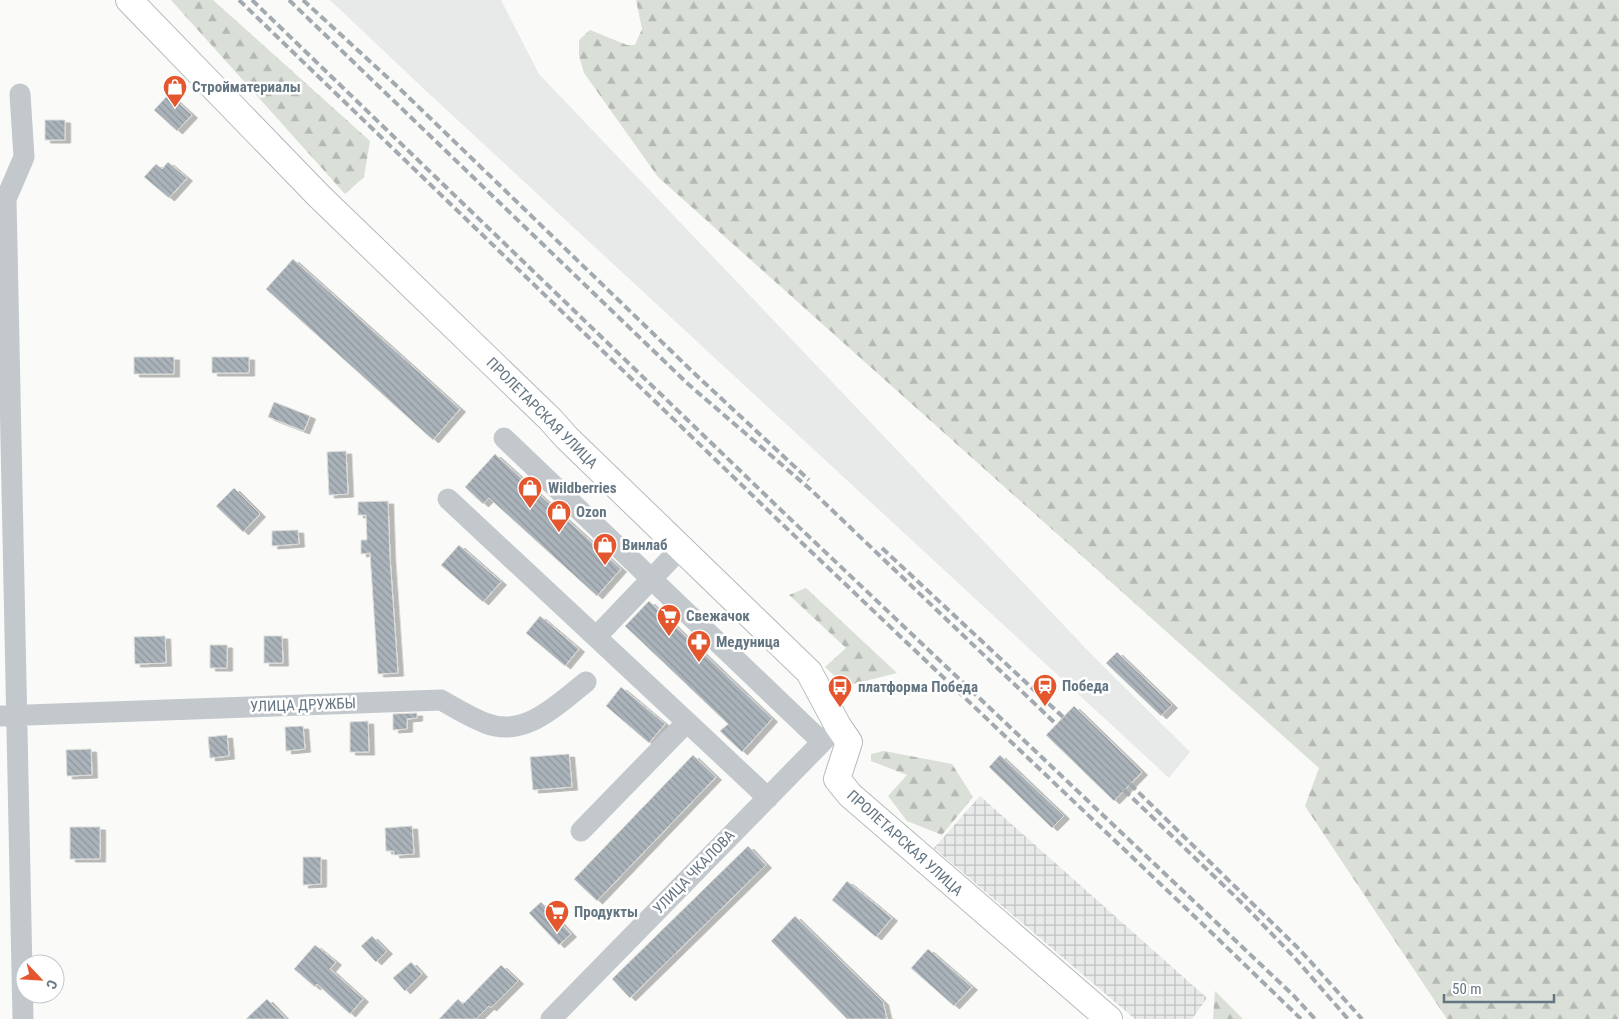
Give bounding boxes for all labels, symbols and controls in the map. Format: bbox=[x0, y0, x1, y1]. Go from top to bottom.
shop icon: Стройматериалы bbox=[162, 74, 188, 108]
place label: Стройматериалы bbox=[192, 78, 301, 96]
street label: ПРОЛЕТАРСКАЯ УЛИЦА bbox=[483, 354, 602, 473]
shop icon: Wildberries bbox=[517, 475, 543, 509]
place label: Wildberries bbox=[548, 479, 617, 497]
shop icon: Ozon bbox=[546, 499, 572, 533]
place label: Ozon bbox=[576, 503, 607, 521]
shop icon: Винлаб bbox=[592, 532, 618, 566]
place label: Винлаб bbox=[622, 536, 668, 554]
supermarket icon: Свежачок bbox=[656, 603, 682, 637]
place label: Свежачок bbox=[686, 607, 750, 625]
pharmacy icon: Медуница bbox=[686, 629, 712, 663]
place label: Медуница bbox=[716, 633, 780, 651]
station icon: Победа bbox=[1032, 673, 1058, 707]
bus stop icon: платформа Победа bbox=[827, 674, 853, 708]
place label: Победа bbox=[1062, 677, 1109, 695]
place label: платформа Победа bbox=[858, 678, 978, 696]
street label: УЛИЦА ДРУЖБЫ bbox=[250, 694, 356, 716]
street label: ПРОЛЕТАРСКАЯ УЛИЦА bbox=[843, 786, 967, 900]
street label: УЛИЦА ЧКАЛОВА bbox=[650, 826, 739, 918]
supermarket icon: Продукты bbox=[544, 899, 570, 933]
place label: Продукты bbox=[574, 903, 638, 921]
north arrow bbox=[15, 954, 65, 1004]
scale bar bbox=[1444, 972, 1554, 1004]
text: С bbox=[43, 977, 61, 992]
text: 50 m bbox=[1452, 980, 1482, 998]

